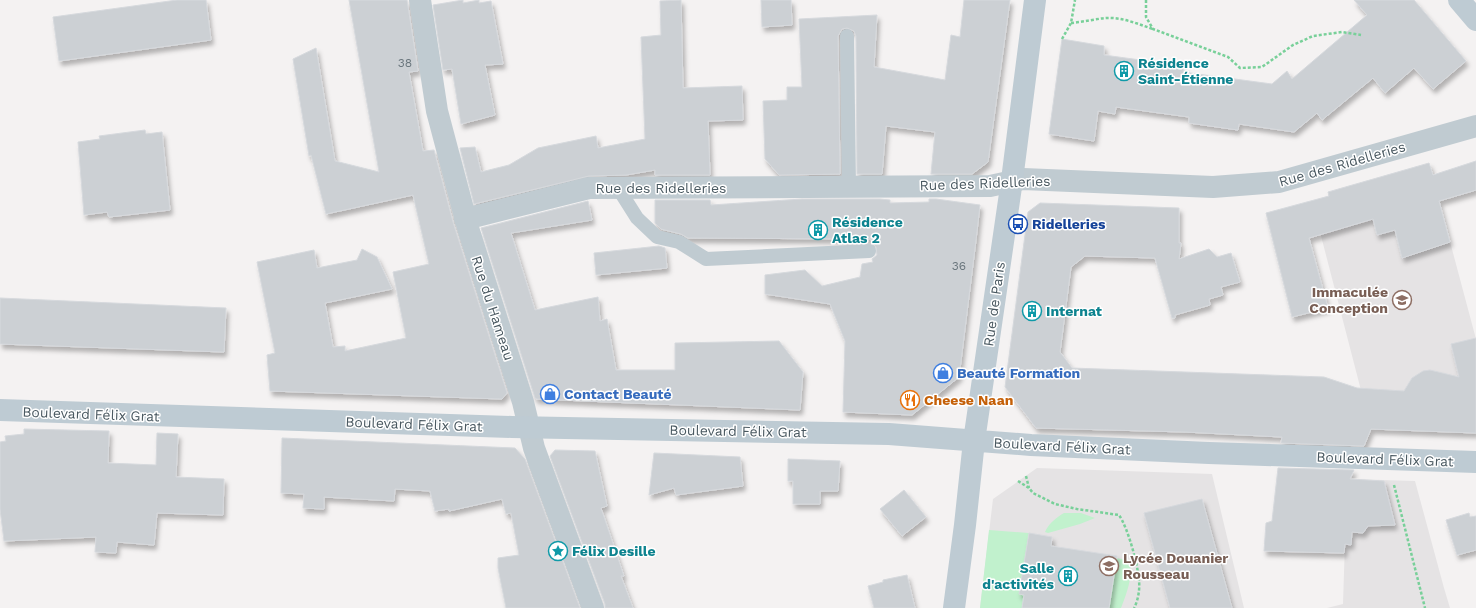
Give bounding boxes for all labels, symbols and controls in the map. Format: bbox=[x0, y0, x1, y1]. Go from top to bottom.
place label: Résidence Saint-Étienne bbox=[1138, 55, 1233, 87]
house number: 38 bbox=[398, 56, 412, 70]
building icon: Résidence Saint-Étienne bbox=[1113, 60, 1135, 82]
street label: Rue des Ridelleries bbox=[1277, 138, 1407, 190]
street label: Rue des Ridelleries bbox=[919, 173, 1051, 193]
street label: Rue des Ridelleries bbox=[595, 180, 727, 196]
bus stop icon: Ridelleries bbox=[1007, 213, 1029, 235]
place label: Résidence Atlas 2 bbox=[832, 214, 903, 246]
place label: Ridelleries bbox=[1032, 216, 1106, 232]
building icon: Résidence Atlas 2 bbox=[807, 219, 829, 241]
street label: Rue du Hameau bbox=[469, 254, 517, 362]
house number: 36 bbox=[952, 259, 966, 273]
street label: Rue de Paris bbox=[980, 261, 1008, 347]
place label: Immaculée Conception bbox=[1309, 284, 1388, 316]
school or university icon: Immaculée Conception bbox=[1391, 289, 1413, 311]
building icon: Internat bbox=[1021, 300, 1043, 322]
place label: Internat bbox=[1046, 303, 1102, 319]
shop icon: Beauté Formation bbox=[932, 362, 954, 384]
place label: Beauté Formation bbox=[957, 365, 1080, 381]
shop icon: Contact Beauté bbox=[539, 383, 561, 405]
place label: Contact Beauté bbox=[564, 386, 672, 402]
restaurant icon: Cheese Naan bbox=[899, 389, 921, 411]
place label: Cheese Naan bbox=[924, 392, 1013, 408]
street label: Boulevard Félix Grat bbox=[22, 404, 160, 424]
street label: Boulevard Félix Grat bbox=[345, 414, 483, 434]
street label: Boulevard Félix Grat bbox=[669, 422, 807, 440]
street label: Boulevard Félix Grat bbox=[993, 434, 1131, 458]
street label: Boulevard Félix Grat bbox=[1316, 449, 1454, 469]
place icon: Félix Desille bbox=[547, 540, 569, 562]
place label: Félix Desille bbox=[572, 543, 656, 559]
place label: Lycée Douanier Rousseau bbox=[1123, 550, 1228, 582]
school or university icon: Lycée Douanier Rousseau bbox=[1098, 555, 1120, 577]
place label: Salle d'activités bbox=[982, 560, 1055, 592]
building icon: Salle d'activités bbox=[1057, 565, 1079, 587]

